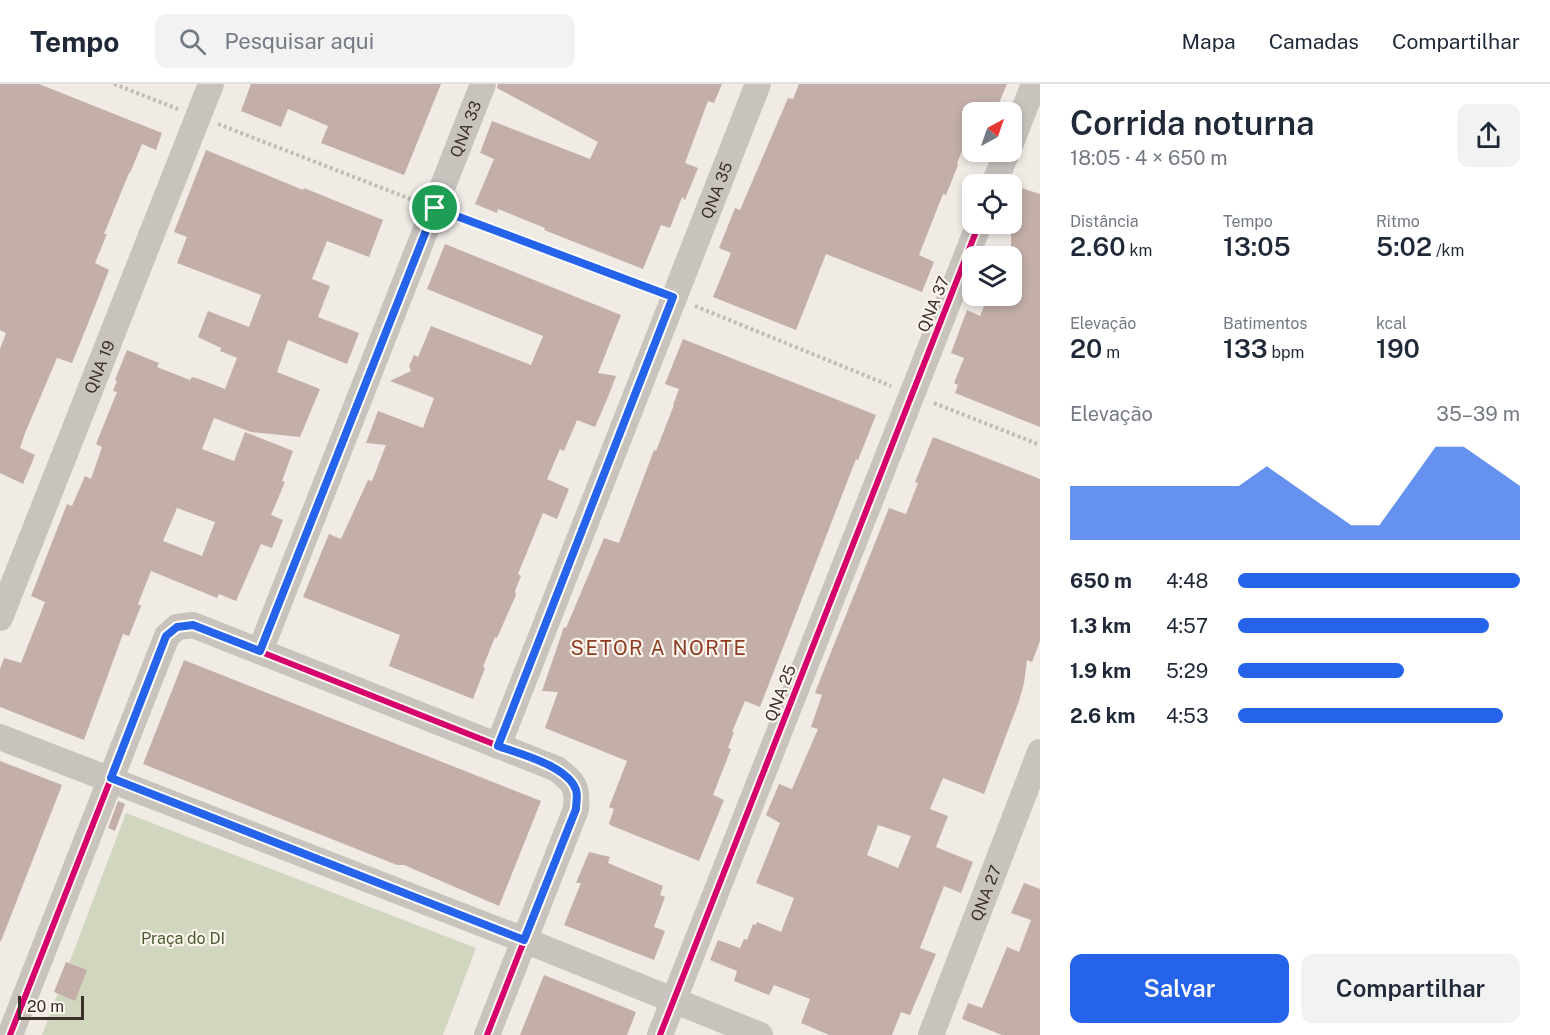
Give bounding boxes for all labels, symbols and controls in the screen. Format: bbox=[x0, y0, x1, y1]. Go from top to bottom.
search box bbox=[155, 14, 575, 68]
text: Tempo bbox=[30, 25, 119, 58]
icon: search bbox=[176, 25, 209, 58]
text: Pesquisar aqui bbox=[224, 28, 374, 54]
text: Mapa bbox=[1182, 29, 1236, 54]
text: Camadas bbox=[1269, 29, 1359, 54]
text: Compartilhar bbox=[1392, 29, 1520, 54]
street label: QNA 33 bbox=[446, 98, 486, 160]
north arrow bbox=[962, 102, 1022, 162]
map controls bbox=[962, 102, 1022, 306]
text: Corrida noturna bbox=[1070, 104, 1315, 142]
button: share bbox=[1457, 104, 1520, 167]
text: 18:05 · 4 × 650 m bbox=[1070, 146, 1228, 170]
street label: QNA 35 bbox=[697, 159, 736, 222]
button: locate bbox=[962, 174, 1022, 234]
pin bbox=[409, 182, 460, 233]
icon: arrive bbox=[418, 191, 451, 224]
text: Distância bbox=[1070, 212, 1139, 231]
text: Tempo bbox=[1223, 212, 1273, 231]
text: Ritmo bbox=[1376, 212, 1420, 231]
text: 2.60 bbox=[1070, 231, 1126, 262]
text: 13:05 bbox=[1223, 231, 1291, 262]
text: 5:02 bbox=[1376, 231, 1432, 262]
text: km bbox=[1126, 241, 1152, 260]
text: /km bbox=[1432, 241, 1464, 260]
button: layers bbox=[962, 246, 1022, 306]
street label: QNA 37 bbox=[914, 273, 953, 335]
text: Elevação bbox=[1070, 314, 1136, 333]
text: Batimentos bbox=[1223, 314, 1307, 333]
text: kcal bbox=[1376, 314, 1407, 333]
text: 20 bbox=[1070, 333, 1102, 364]
text: 133 bbox=[1223, 333, 1268, 364]
text: 190 bbox=[1376, 333, 1420, 364]
street label: QNA 19 bbox=[81, 338, 119, 397]
text: m bbox=[1102, 343, 1120, 362]
text: bpm bbox=[1268, 343, 1304, 362]
text: Elevação bbox=[1070, 402, 1153, 426]
text: 35–39 m bbox=[1436, 402, 1520, 426]
text: 650 m bbox=[1070, 569, 1132, 593]
text: 4:48 bbox=[1166, 569, 1208, 593]
text: 1.3 km bbox=[1070, 614, 1131, 638]
text: 4:57 bbox=[1166, 614, 1208, 638]
district label: SETOR A NORTE bbox=[571, 636, 747, 660]
text: 1.9 km bbox=[1070, 659, 1131, 683]
text: 5:29 bbox=[1166, 659, 1208, 683]
street label: QNA 25 bbox=[761, 662, 800, 724]
text: 2.6 km bbox=[1070, 704, 1135, 728]
text: 4:53 bbox=[1166, 704, 1209, 728]
street label: QNA 27 bbox=[967, 863, 1005, 924]
park label: Praça do DI bbox=[141, 929, 225, 948]
button: Salvar bbox=[1070, 954, 1289, 1023]
button: Compartilhar bbox=[1301, 954, 1520, 1023]
scale bar bbox=[18, 993, 84, 1020]
text: 20 m bbox=[27, 997, 64, 1016]

